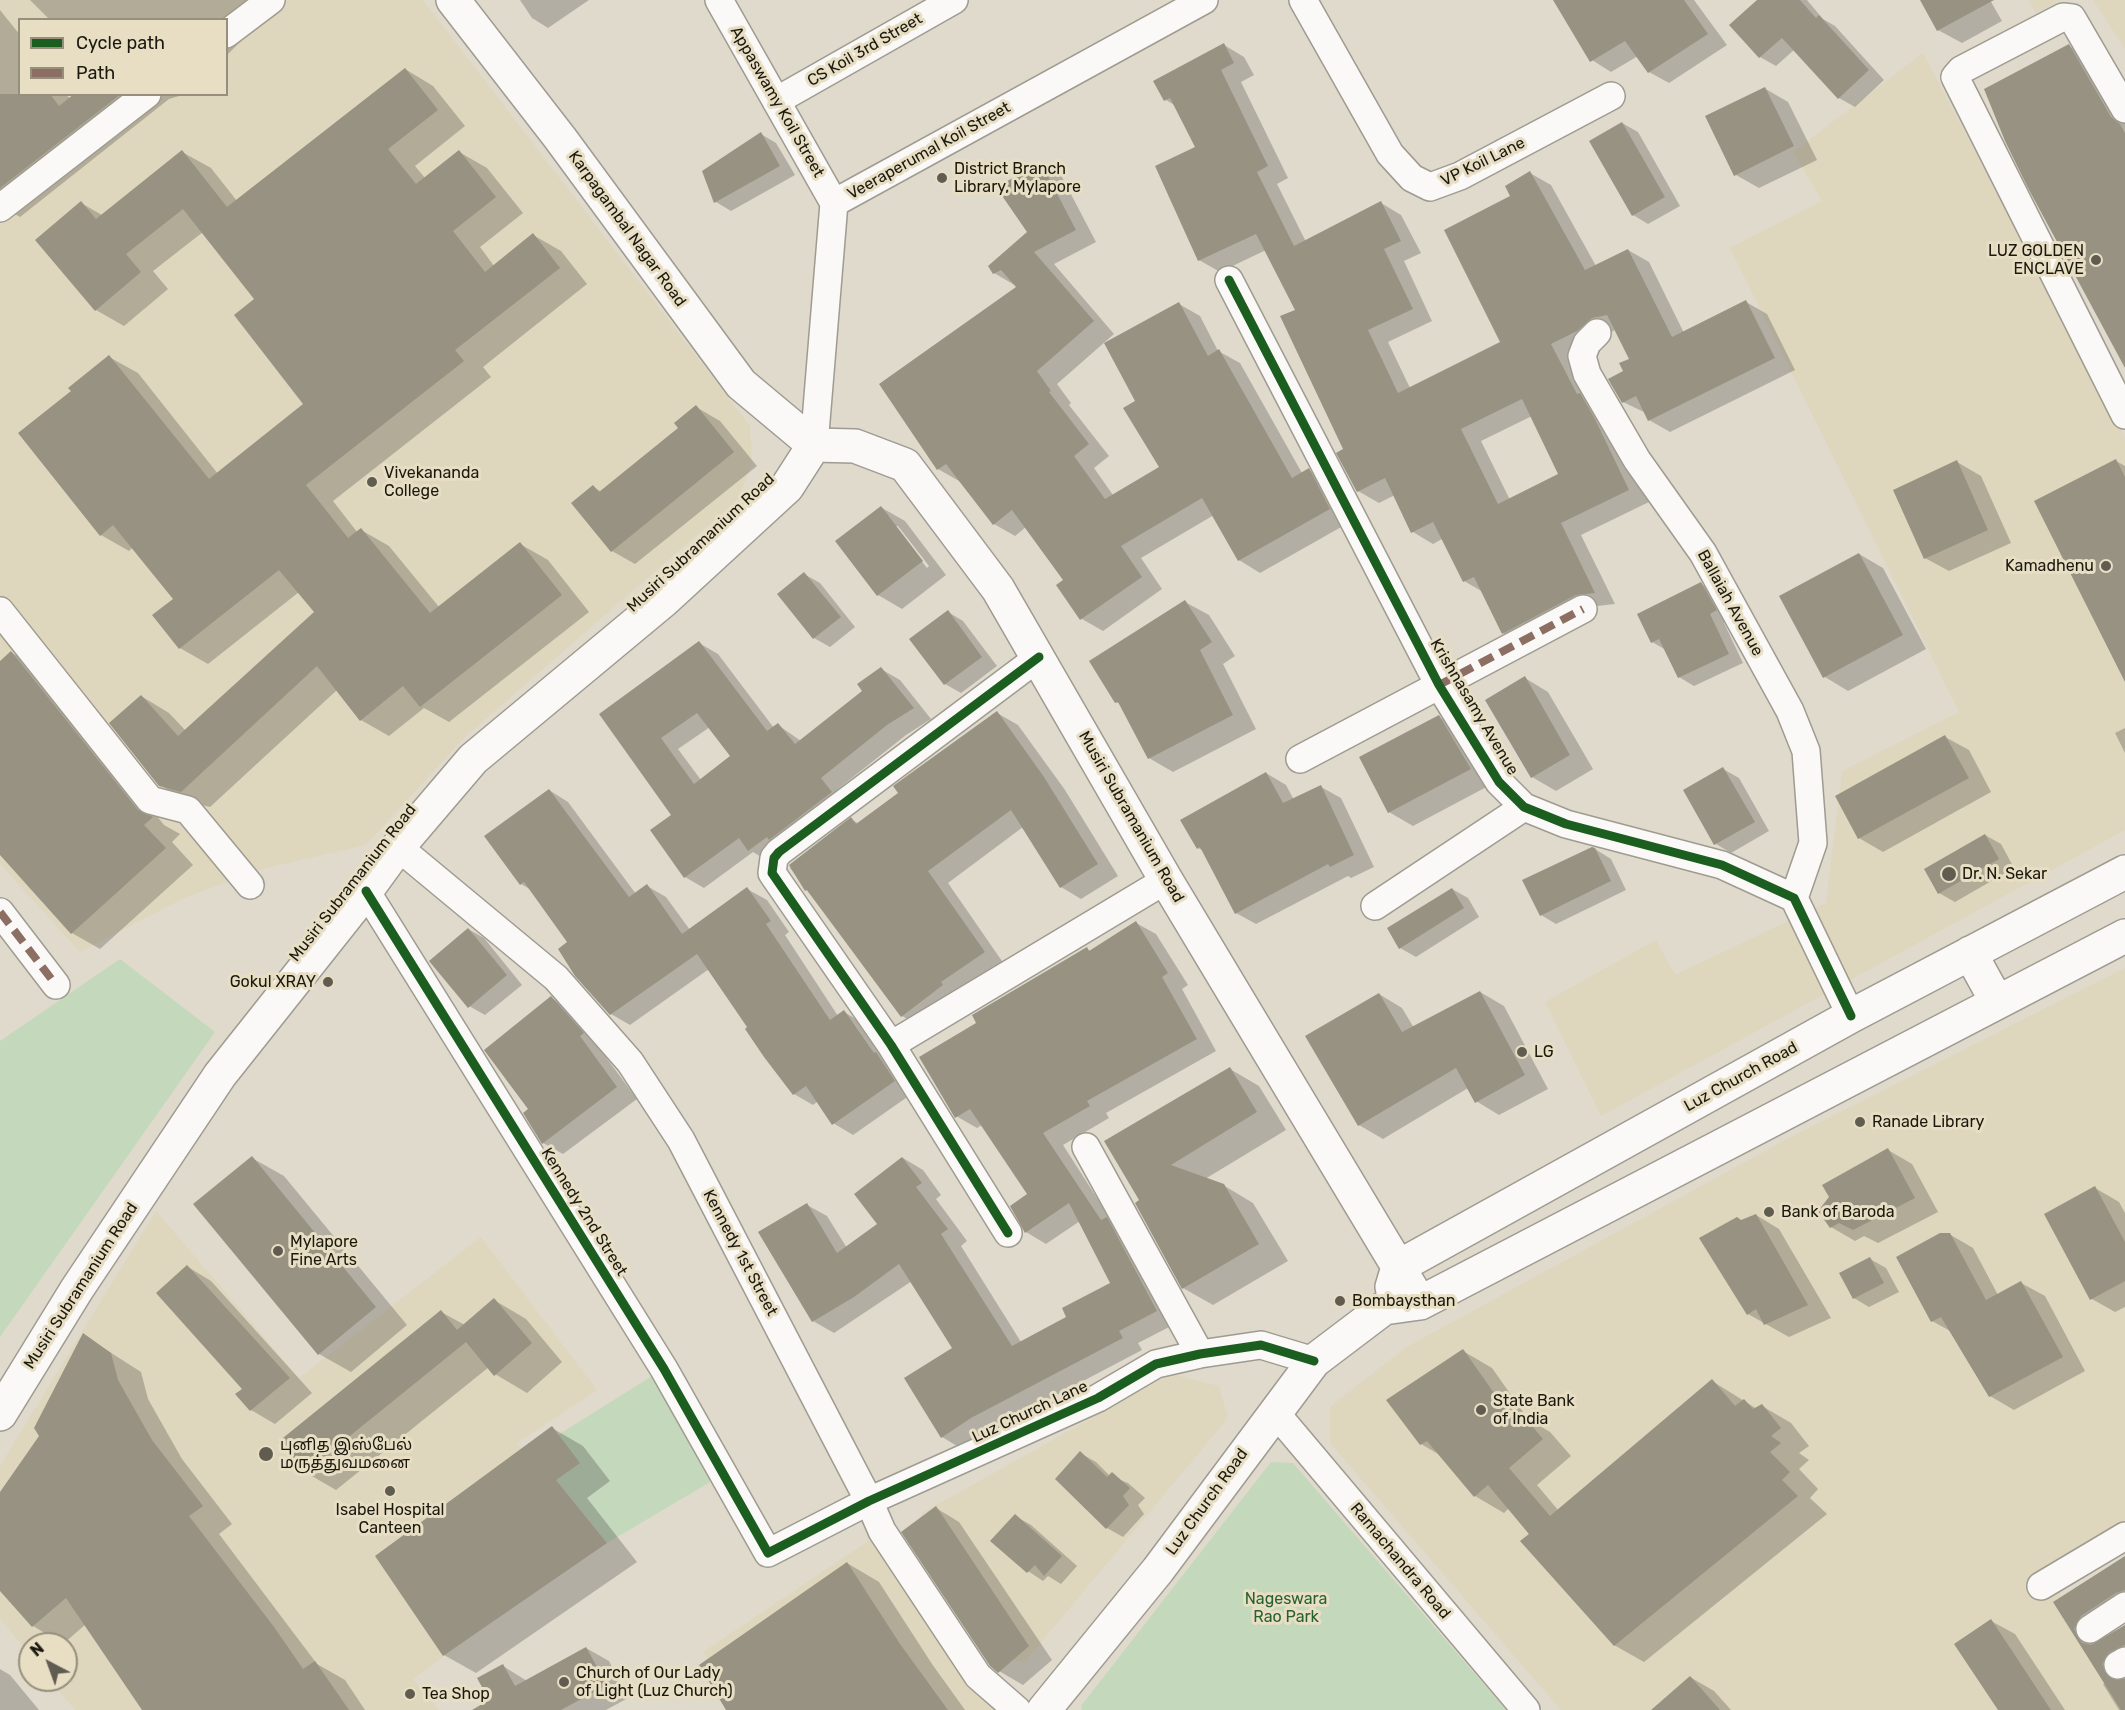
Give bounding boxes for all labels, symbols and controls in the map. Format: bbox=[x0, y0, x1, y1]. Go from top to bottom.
street label: CS Koil 3rd Street bbox=[804, 9, 926, 91]
legend bbox=[18, 18, 228, 96]
street label: Appaswamy Koil Street bbox=[726, 23, 828, 181]
text: Cycle path bbox=[76, 32, 165, 54]
text: Path bbox=[76, 62, 115, 84]
street label: Veeraperumal Koil Street bbox=[844, 98, 1014, 204]
street label: VP Koil Lane bbox=[1438, 133, 1528, 191]
street label: Karpagambal Nagar Road bbox=[564, 147, 690, 311]
place label: District Branch Library, Mylapore bbox=[954, 159, 1081, 197]
marker: District Branch Library, Mylapore bbox=[935, 171, 949, 185]
place label: LUZ GOLDEN ENCLAVE bbox=[1988, 241, 2084, 279]
marker: LUZ GOLDEN ENCLAVE bbox=[2089, 253, 2103, 267]
place label: Vivekananda College bbox=[384, 463, 479, 501]
street label: Musiri Subramanium Road bbox=[623, 470, 779, 616]
marker: Vivekananda College bbox=[365, 475, 379, 489]
street label: Ballaiah Avenue bbox=[1693, 547, 1767, 659]
place label: Kamadhenu bbox=[2005, 556, 2094, 576]
marker: Kamadhenu bbox=[2099, 559, 2113, 573]
street label: Krishnasamy Avenue bbox=[1426, 635, 1522, 779]
street label: Musiri Subramanium Road bbox=[1074, 728, 1188, 906]
street label: Musiri Subramanium Road bbox=[286, 800, 420, 966]
place label: Dr. N. Sekar bbox=[1962, 864, 2047, 884]
marker: Dr. N. Sekar bbox=[1940, 865, 1958, 883]
place label: Gokul XRAY bbox=[230, 972, 316, 992]
marker: Gokul XRAY bbox=[321, 975, 335, 989]
street label: Luz Church Road bbox=[1681, 1038, 1801, 1116]
place label: LG bbox=[1534, 1042, 1554, 1062]
marker: LG bbox=[1515, 1045, 1529, 1059]
place label: Ranade Library bbox=[1872, 1112, 1984, 1132]
marker: Ranade Library bbox=[1853, 1115, 1867, 1129]
street label: Kennedy 2nd Street bbox=[537, 1144, 631, 1280]
street label: Kennedy 1st Street bbox=[699, 1187, 781, 1319]
street label: Musiri Subramanium Road bbox=[20, 1199, 142, 1373]
place label: Bank of Baroda bbox=[1781, 1202, 1895, 1222]
marker: Bank of Baroda bbox=[1762, 1205, 1776, 1219]
place label: Mylapore Fine Arts bbox=[290, 1232, 358, 1270]
marker: Mylapore Fine Arts bbox=[271, 1244, 285, 1258]
place label: Bombaysthan bbox=[1352, 1291, 1456, 1311]
marker: Bombaysthan bbox=[1333, 1294, 1347, 1308]
street label: Luz Church Lane bbox=[969, 1377, 1091, 1447]
place label: State Bank of India bbox=[1493, 1391, 1575, 1429]
marker: State Bank of India bbox=[1474, 1403, 1488, 1417]
place label: புனித இஸ்பேல் மருத்துவமனை bbox=[280, 1435, 412, 1473]
marker: புனித இஸ்பேல் மருத்துவமனை bbox=[257, 1445, 275, 1463]
street label: Luz Church Road bbox=[1162, 1445, 1252, 1559]
marker: Isabel Hospital Canteen bbox=[383, 1484, 397, 1498]
street label: Ramachandra Road bbox=[1346, 1499, 1454, 1623]
place label: Isabel Hospital Canteen bbox=[336, 1500, 444, 1538]
park label: Nageswara Rao Park bbox=[1245, 1589, 1327, 1627]
north arrow bbox=[18, 1632, 78, 1692]
text: N bbox=[27, 1639, 48, 1660]
place label: Church of Our Lady of Light (Luz Church) bbox=[576, 1663, 733, 1701]
marker: Church of Our Lady of Light (Luz Church) bbox=[557, 1675, 571, 1689]
place label: Tea Shop bbox=[422, 1684, 490, 1704]
marker: Tea Shop bbox=[403, 1687, 417, 1701]

